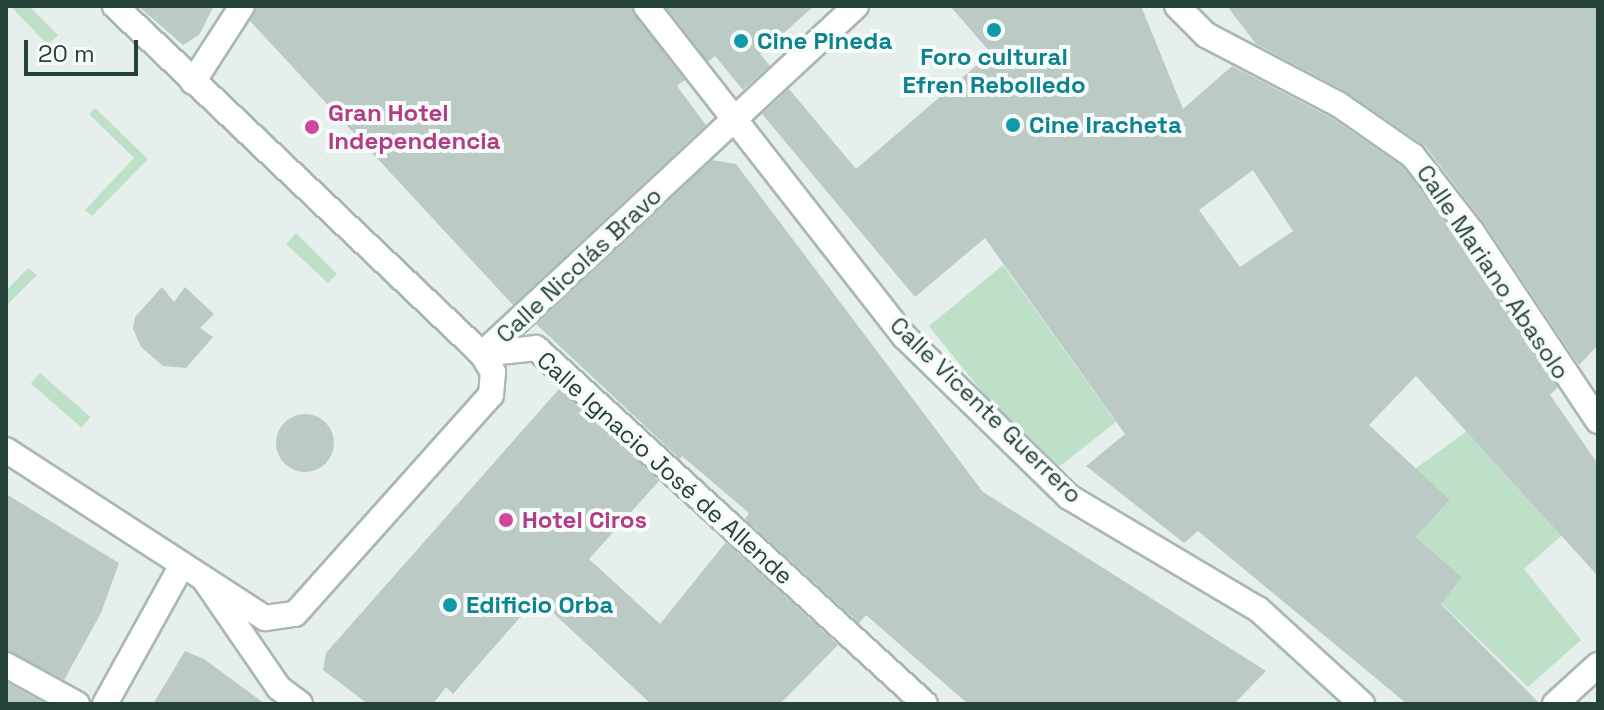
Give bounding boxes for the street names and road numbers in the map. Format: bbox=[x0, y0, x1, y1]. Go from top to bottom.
street label: Calle Mariano Abasolo bbox=[1410, 159, 1576, 385]
street label: Calle Nicolás Bravo bbox=[490, 181, 668, 349]
street label: Calle Vicente Guerrero bbox=[884, 311, 1088, 509]
street label: Calle Ignacio José de Allende bbox=[531, 345, 799, 591]

